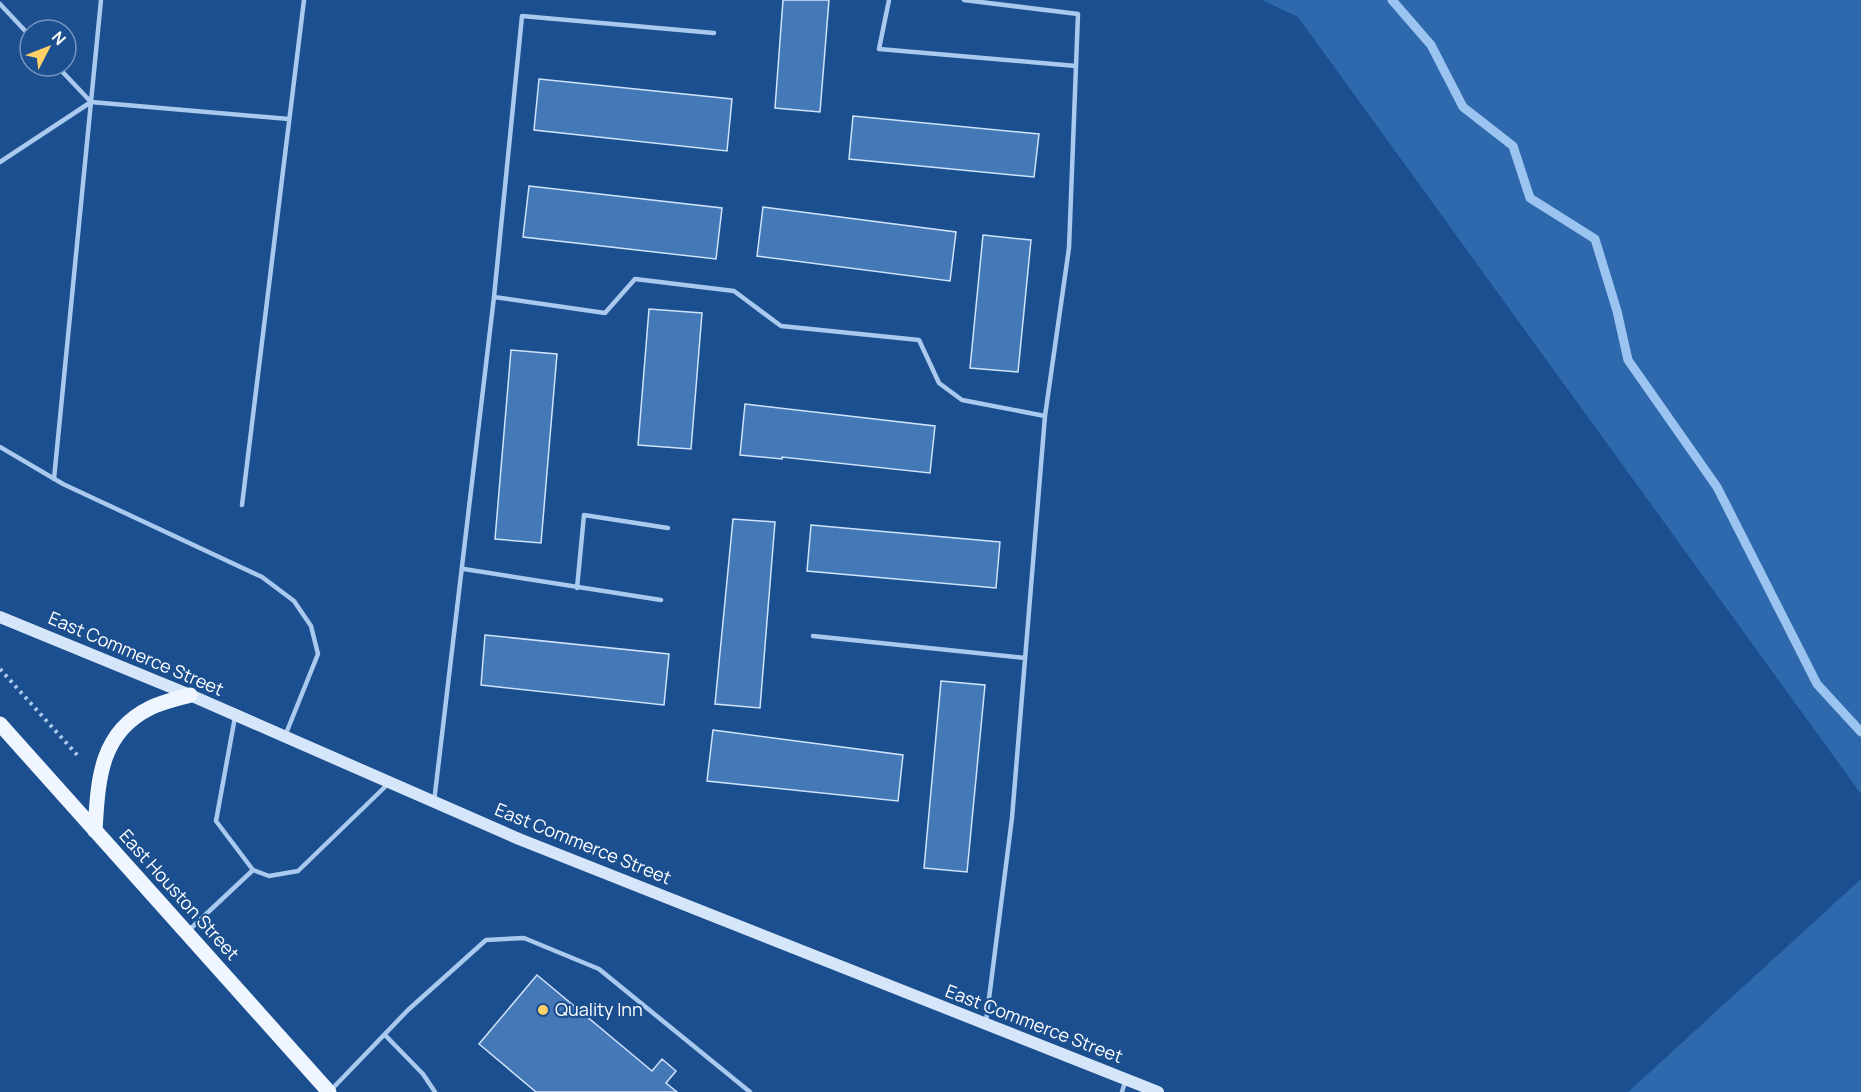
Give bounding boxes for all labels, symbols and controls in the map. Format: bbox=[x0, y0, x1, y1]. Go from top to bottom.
north arrow bbox=[18, 18, 78, 78]
text: N bbox=[47, 26, 71, 50]
street label: East Commerce Street bbox=[45, 605, 228, 701]
street label: East Commerce Street bbox=[492, 797, 675, 889]
street label: East Houston Street bbox=[115, 824, 245, 965]
street label: East Commerce Street bbox=[942, 978, 1126, 1068]
place label: Quality Inn bbox=[555, 997, 643, 1021]
marker: Quality Inn bbox=[536, 1003, 550, 1017]

